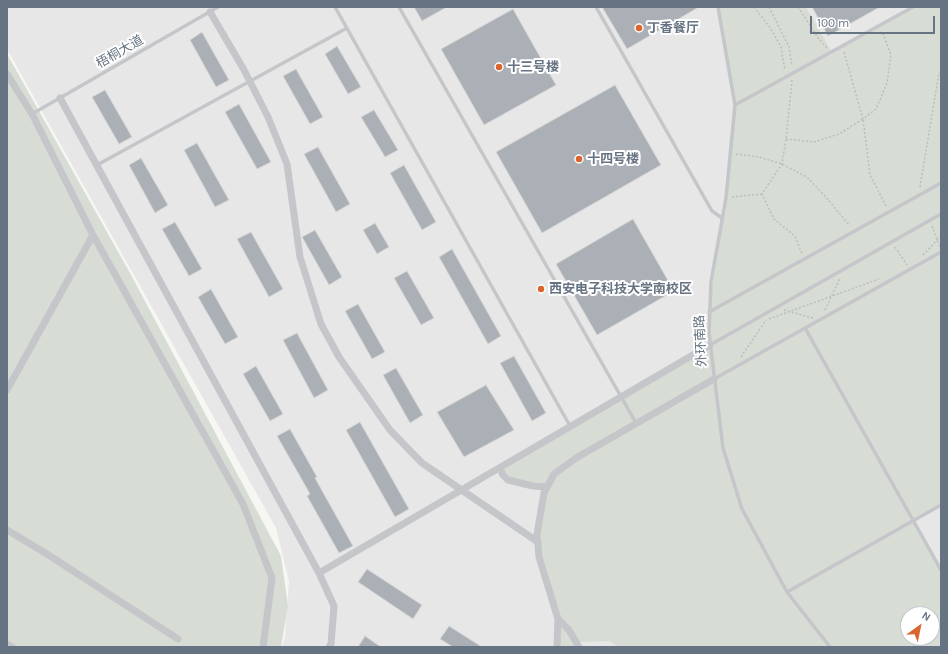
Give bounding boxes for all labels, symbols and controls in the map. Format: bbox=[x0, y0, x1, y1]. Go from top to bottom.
scale bar bbox=[812, 8, 937, 34]
text: 100 m bbox=[817, 16, 849, 30]
place label: 丁香餐厅 bbox=[647, 20, 699, 36]
marker: 丁香餐厅 bbox=[634, 23, 644, 33]
street label: 梧桐大道 bbox=[94, 32, 146, 72]
place label: 十三号楼 bbox=[507, 59, 559, 75]
marker: 十三号楼 bbox=[494, 62, 504, 72]
place label: 十四号楼 bbox=[587, 151, 639, 167]
marker: 十四号楼 bbox=[574, 154, 584, 164]
place label: 西安电子科技大学南校区 bbox=[549, 281, 692, 297]
marker: 西安电子科技大学南校区 bbox=[536, 284, 546, 294]
street label: 外环南路 bbox=[692, 315, 710, 367]
north arrow bbox=[900, 606, 940, 646]
text: N bbox=[919, 609, 933, 624]

